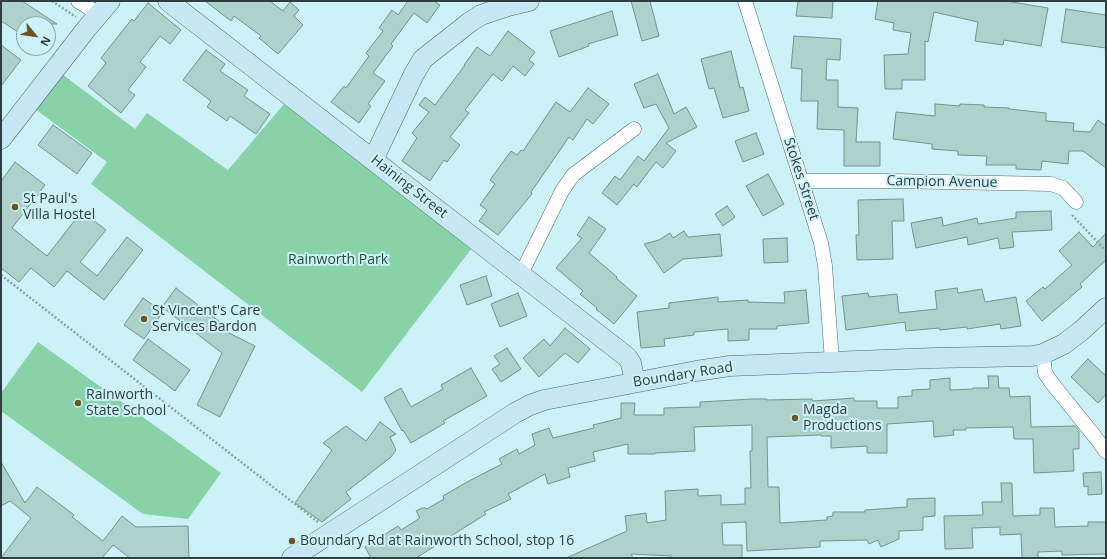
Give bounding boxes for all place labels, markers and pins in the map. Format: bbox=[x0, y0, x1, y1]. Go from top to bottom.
place label: St Paul's Villa Hostel bbox=[23, 191, 95, 224]
marker: St Paul's Villa Hostel bbox=[10, 202, 20, 212]
place label: St Vincent's Care Services Bardon bbox=[152, 303, 260, 336]
marker: St Vincent's Care Services Bardon bbox=[139, 314, 149, 324]
place label: Rainworth State School bbox=[86, 387, 166, 420]
marker: Rainworth State School bbox=[73, 398, 83, 408]
place label: Magda Productions bbox=[803, 402, 882, 434]
marker: Magda Productions bbox=[790, 413, 800, 423]
place label: Boundary Rd at Rainworth School, stop 16 bbox=[300, 533, 574, 549]
marker: Boundary Rd at Rainworth School, stop 16 bbox=[287, 536, 297, 546]

